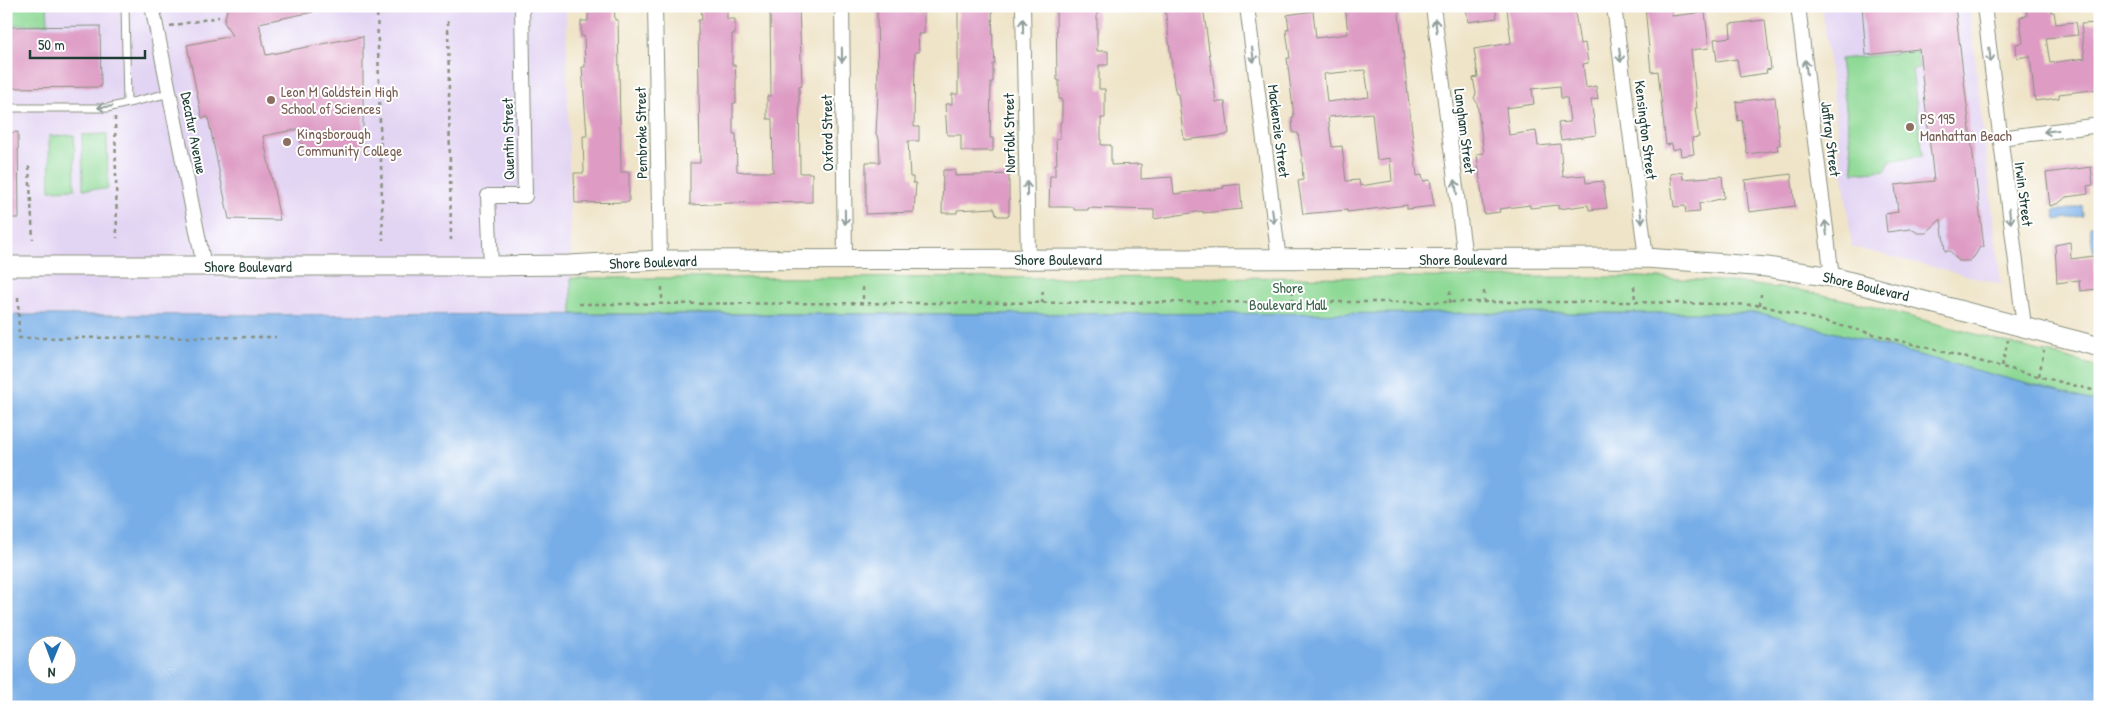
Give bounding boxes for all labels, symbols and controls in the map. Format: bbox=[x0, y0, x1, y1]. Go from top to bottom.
one-way arrow bbox=[1019, 18, 1028, 34]
one-way arrow bbox=[1431, 18, 1441, 34]
scale bar bbox=[30, 28, 145, 60]
text: 50 m bbox=[38, 34, 65, 55]
one-way arrow bbox=[837, 46, 847, 63]
one-way arrow bbox=[1248, 46, 1258, 62]
one-way arrow bbox=[1616, 46, 1626, 62]
one-way arrow bbox=[1985, 46, 1995, 62]
one-way arrow bbox=[1801, 59, 1811, 75]
street label: Kensington Street bbox=[1630, 79, 1663, 182]
place label: Leon M Goldstein High School of Sciences bbox=[281, 81, 398, 119]
street label: Mackenzie Street bbox=[1263, 83, 1295, 180]
street label: Pembroke Street bbox=[630, 86, 652, 179]
street label: Langham Street bbox=[1449, 87, 1481, 176]
street label: Decatur Avenue bbox=[176, 90, 212, 176]
street label: Norfolk Street bbox=[998, 92, 1020, 173]
marker: Leon M Goldstein High School of Sciences bbox=[265, 94, 277, 106]
street label: Oxford Street bbox=[816, 94, 838, 171]
street label: Quentin Street bbox=[497, 97, 519, 180]
street label: Jaffray Street bbox=[1816, 100, 1846, 179]
one-way arrow bbox=[97, 102, 113, 112]
place label: PS 195 Manhattan Beach bbox=[1920, 108, 2012, 146]
marker: PS 195 Manhattan Beach bbox=[1904, 121, 1916, 133]
place label: Kingsborough Community College bbox=[297, 123, 402, 161]
one-way arrow bbox=[2044, 126, 2060, 136]
marker: Kingsborough Community College bbox=[281, 136, 293, 148]
street label: Irwin Street bbox=[2010, 161, 2038, 228]
one-way arrow bbox=[1451, 180, 1461, 196]
one-way arrow bbox=[1022, 181, 1031, 197]
one-way arrow bbox=[1268, 207, 1278, 223]
one-way arrow bbox=[1636, 208, 1646, 224]
one-way arrow bbox=[2005, 208, 2015, 224]
one-way arrow bbox=[840, 209, 850, 225]
one-way arrow bbox=[1821, 221, 1831, 237]
street label: Shore Boulevard bbox=[1014, 249, 1102, 270]
street label: Shore Boulevard bbox=[1419, 249, 1507, 270]
street label: Shore Boulevard bbox=[609, 250, 697, 274]
street label: Shore Boulevard bbox=[204, 256, 292, 277]
street label: Shore Boulevard bbox=[1821, 266, 1911, 306]
park label: Shore Boulevard Mall bbox=[1249, 277, 1327, 315]
north arrow bbox=[28, 636, 78, 686]
text: N bbox=[47, 664, 56, 683]

